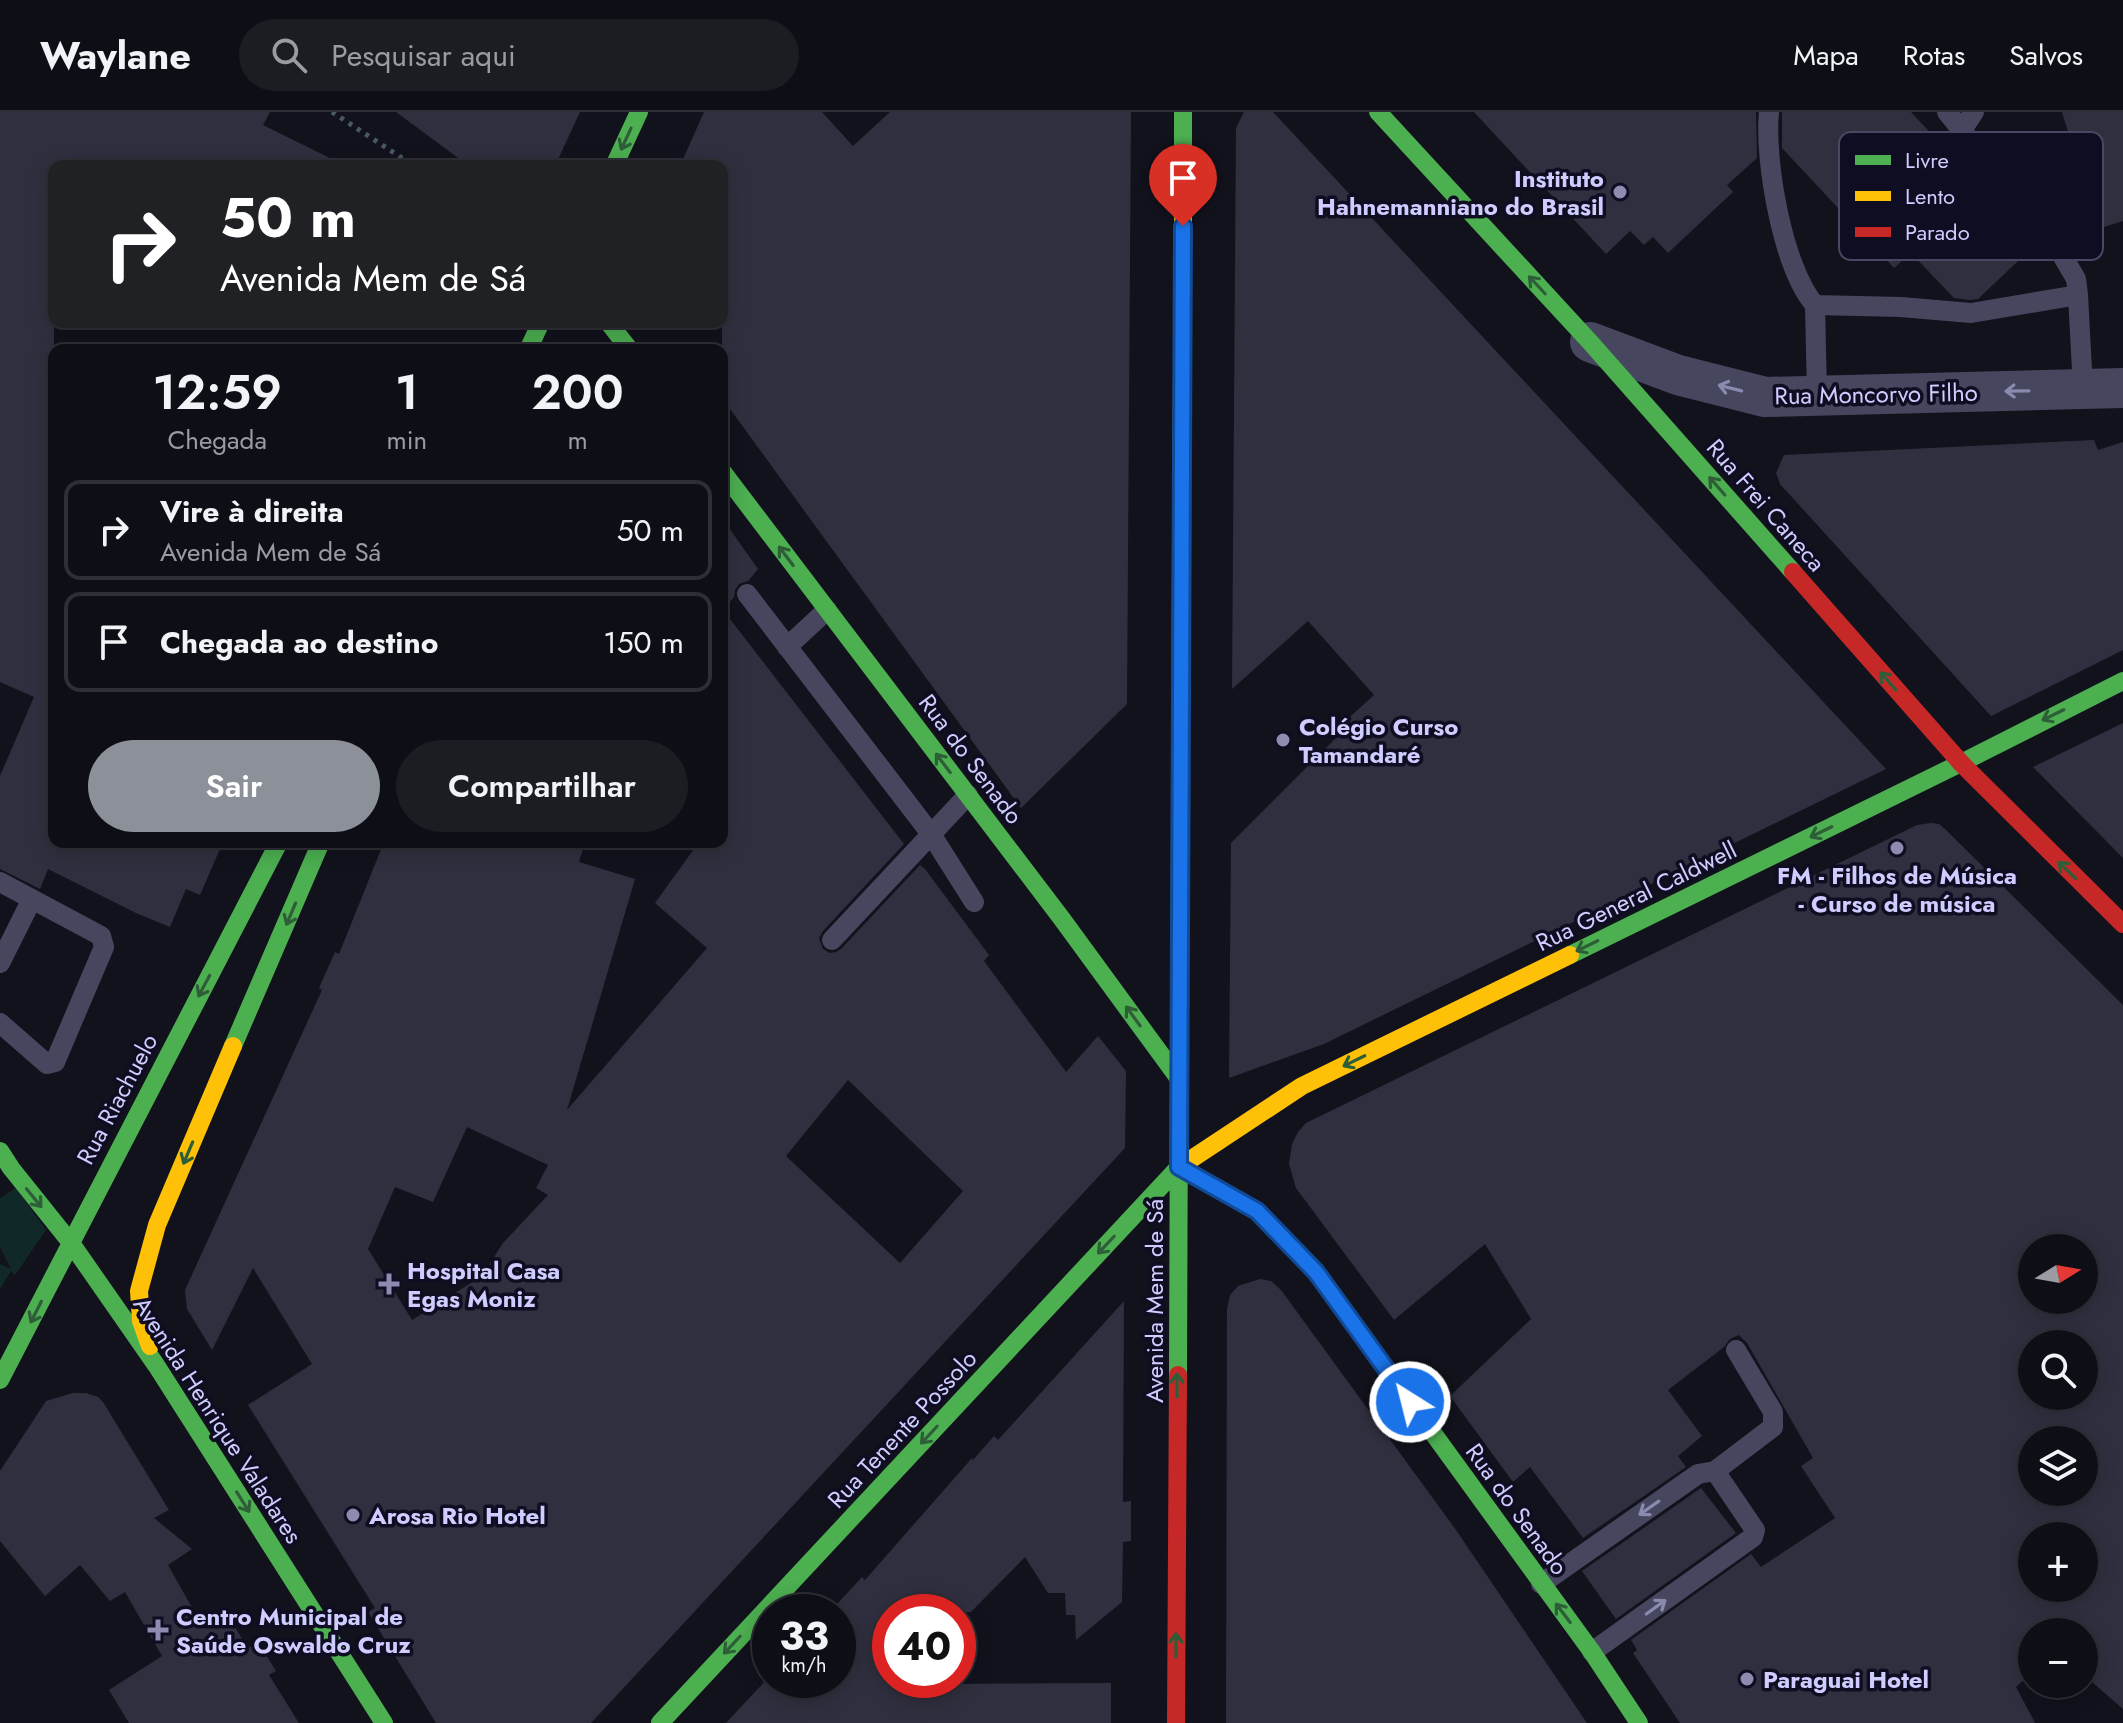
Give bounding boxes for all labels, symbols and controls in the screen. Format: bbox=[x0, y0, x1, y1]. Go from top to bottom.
search box bbox=[239, 19, 799, 91]
text: Waylane bbox=[40, 28, 191, 83]
icon: search bbox=[267, 33, 311, 77]
text: Pesquisar aqui bbox=[331, 34, 516, 77]
text: Mapa bbox=[1793, 35, 1859, 76]
text: Rotas bbox=[1903, 35, 1965, 76]
text: Salvos bbox=[2009, 35, 2083, 76]
one-way arrow bbox=[618, 126, 633, 151]
legend bbox=[1839, 132, 2103, 260]
pin bbox=[1149, 144, 1217, 226]
text: Livre bbox=[1905, 144, 1949, 176]
icon: arrive bbox=[1161, 156, 1205, 200]
place label: Instituto Hahnemanniano do Brasil bbox=[1317, 161, 1604, 224]
text: 50 m bbox=[220, 177, 356, 258]
text: Lento bbox=[1905, 180, 1955, 212]
marker: Instituto Hahnemanniano do Brasil bbox=[1611, 183, 1629, 201]
icon: right bbox=[88, 192, 192, 296]
text: Parado bbox=[1905, 216, 1970, 248]
text: Avenida Mem de Sá bbox=[220, 252, 526, 304]
one-way arrow bbox=[1529, 275, 1547, 295]
text: 12:59 bbox=[153, 358, 282, 427]
text: 1 bbox=[395, 358, 419, 427]
text: 200 bbox=[532, 358, 624, 427]
street label: Rua Moncorvo Filho bbox=[1774, 375, 1978, 413]
one-way arrow bbox=[1718, 380, 1744, 395]
one-way arrow bbox=[2004, 383, 2031, 398]
text: Chegada bbox=[167, 421, 267, 459]
text: min bbox=[386, 421, 427, 459]
text: m bbox=[567, 421, 588, 459]
street label: Rua Frei Caneca bbox=[1698, 431, 1834, 579]
one-way arrow bbox=[1708, 476, 1726, 496]
text: Vire à direita bbox=[160, 490, 344, 533]
icon: right bbox=[92, 508, 136, 552]
text: 50 m bbox=[617, 509, 684, 552]
text: Avenida Mem de Sá bbox=[160, 533, 381, 571]
one-way arrow bbox=[778, 546, 795, 567]
icon: arrive bbox=[92, 620, 136, 664]
text: Chegada ao destino bbox=[160, 621, 438, 664]
text: 150 m bbox=[603, 621, 684, 664]
one-way arrow bbox=[1880, 671, 1898, 691]
street label: Rua do Senado bbox=[910, 686, 1032, 832]
place label: Colégio Curso Tamandaré bbox=[1299, 709, 1458, 772]
one-way arrow bbox=[2042, 709, 2065, 724]
marker: Colégio Curso Tamandaré bbox=[1274, 731, 1292, 749]
button: Sair bbox=[88, 740, 380, 832]
button: Compartilhar bbox=[396, 740, 688, 832]
one-way arrow bbox=[935, 753, 952, 774]
one-way arrow bbox=[1809, 825, 1833, 840]
street label: Rua General Caldwell bbox=[1530, 832, 1742, 960]
marker: FM - Filhos de Música - Curso de música bbox=[1888, 839, 1906, 857]
place label: FM - Filhos de Música - Curso de música bbox=[1777, 858, 2017, 921]
one-way arrow bbox=[2057, 860, 2077, 879]
one-way arrow bbox=[282, 901, 297, 926]
one-way arrow bbox=[1576, 939, 1600, 955]
one-way arrow bbox=[195, 973, 211, 997]
one-way arrow bbox=[1125, 1005, 1141, 1027]
street label: Rua Riachuelo bbox=[68, 1027, 166, 1171]
one-way arrow bbox=[1342, 1054, 1366, 1069]
one-way arrow bbox=[179, 1140, 194, 1164]
one-way arrow bbox=[25, 1187, 43, 1208]
street label: Avenida Mem de Sá bbox=[1137, 1199, 1172, 1403]
north arrow bbox=[2018, 1234, 2098, 1314]
map controls bbox=[2018, 1234, 2098, 1698]
one-way arrow bbox=[1097, 1235, 1116, 1255]
place label: Hospital Casa Egas Moniz bbox=[407, 1253, 560, 1316]
marker: Hospital Casa Egas Moniz bbox=[378, 1273, 400, 1295]
street label: Avenida Henrique Valadares bbox=[125, 1290, 311, 1550]
one-way arrow bbox=[28, 1299, 44, 1323]
button: search bbox=[2018, 1330, 2098, 1410]
street label: Rua Tenente Possolo bbox=[819, 1342, 985, 1516]
position arrow bbox=[1368, 1360, 1452, 1444]
one-way arrow bbox=[1169, 1372, 1185, 1399]
one-way arrow bbox=[919, 1425, 938, 1445]
button: layers bbox=[2018, 1426, 2098, 1506]
street label: Rua do Senado bbox=[1457, 1436, 1577, 1582]
one-way arrow bbox=[235, 1490, 252, 1512]
place label: Arosa Rio Hotel bbox=[368, 1498, 546, 1533]
one-way arrow bbox=[1638, 1500, 1660, 1516]
marker: Arosa Rio Hotel bbox=[344, 1506, 362, 1524]
button: + bbox=[2018, 1522, 2098, 1602]
speed limit sign: 40 bbox=[872, 1594, 976, 1698]
place label: Centro Municipal de Saúde Oswaldo Cruz bbox=[176, 1599, 411, 1662]
one-way arrow bbox=[1644, 1599, 1666, 1615]
one-way arrow bbox=[1555, 1602, 1571, 1624]
text: 33 bbox=[779, 1607, 829, 1665]
button: − bbox=[2018, 1618, 2098, 1698]
marker: Centro Municipal de Saúde Oswaldo Cruz bbox=[147, 1619, 169, 1641]
one-way arrow bbox=[1168, 1632, 1184, 1659]
one-way arrow bbox=[724, 1635, 742, 1655]
text: km/h bbox=[781, 1651, 827, 1680]
place label: Paraguai Hotel bbox=[1763, 1662, 1929, 1697]
marker: Paraguai Hotel bbox=[1738, 1670, 1756, 1688]

